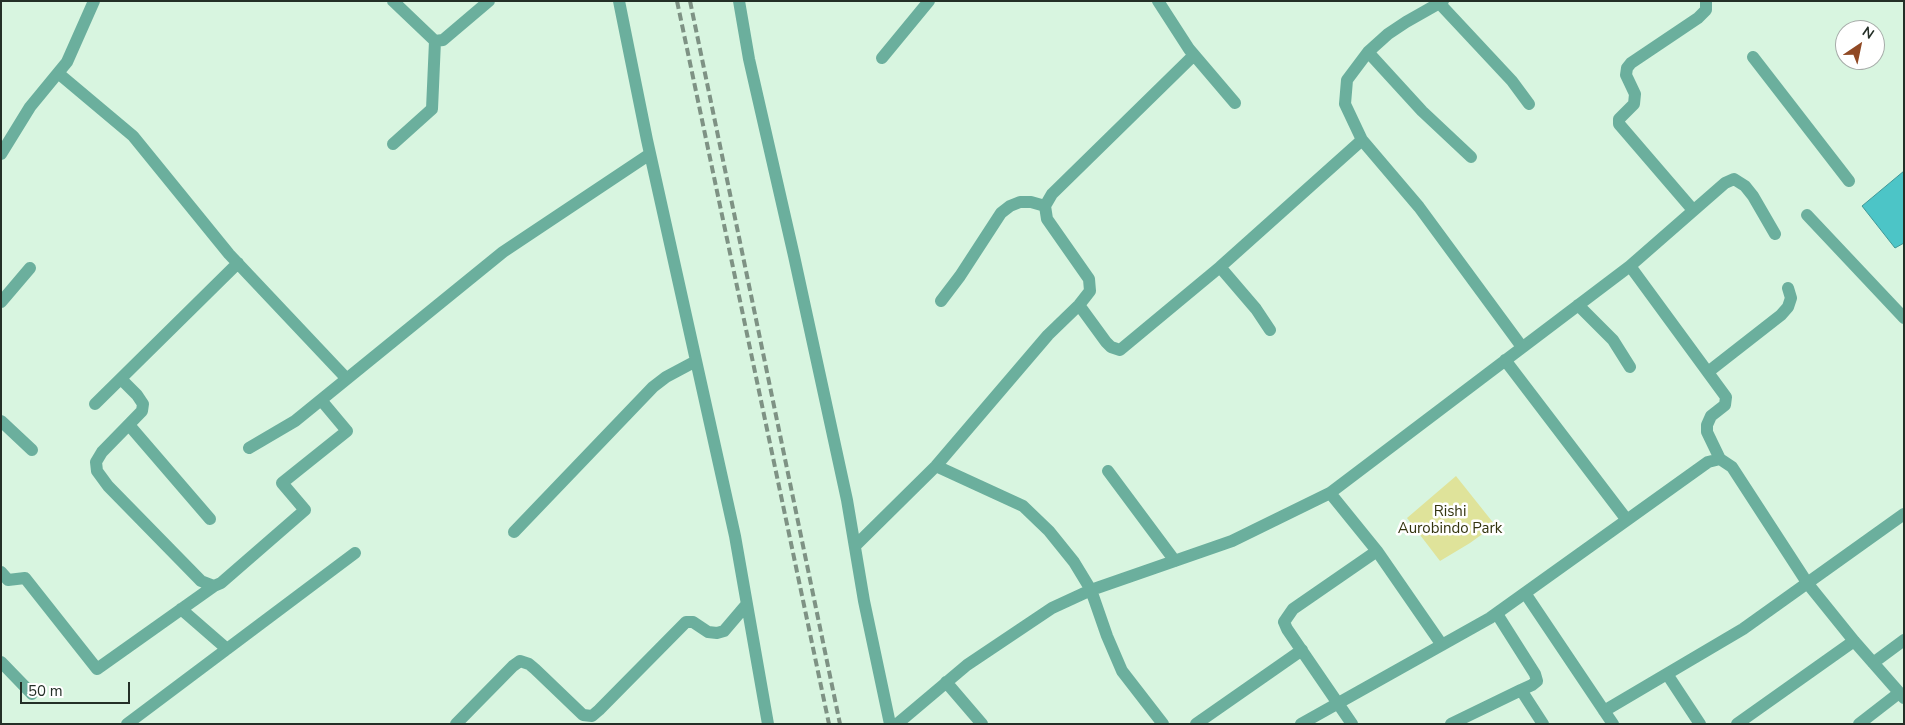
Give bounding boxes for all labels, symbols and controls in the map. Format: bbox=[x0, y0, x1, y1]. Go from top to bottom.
north arrow bbox=[1835, 20, 1885, 70]
text: N bbox=[1858, 22, 1878, 44]
park label: Rishi Aurobindo Park bbox=[1398, 503, 1502, 538]
scale bar bbox=[22, 672, 132, 704]
text: 50 m bbox=[28, 681, 63, 701]

